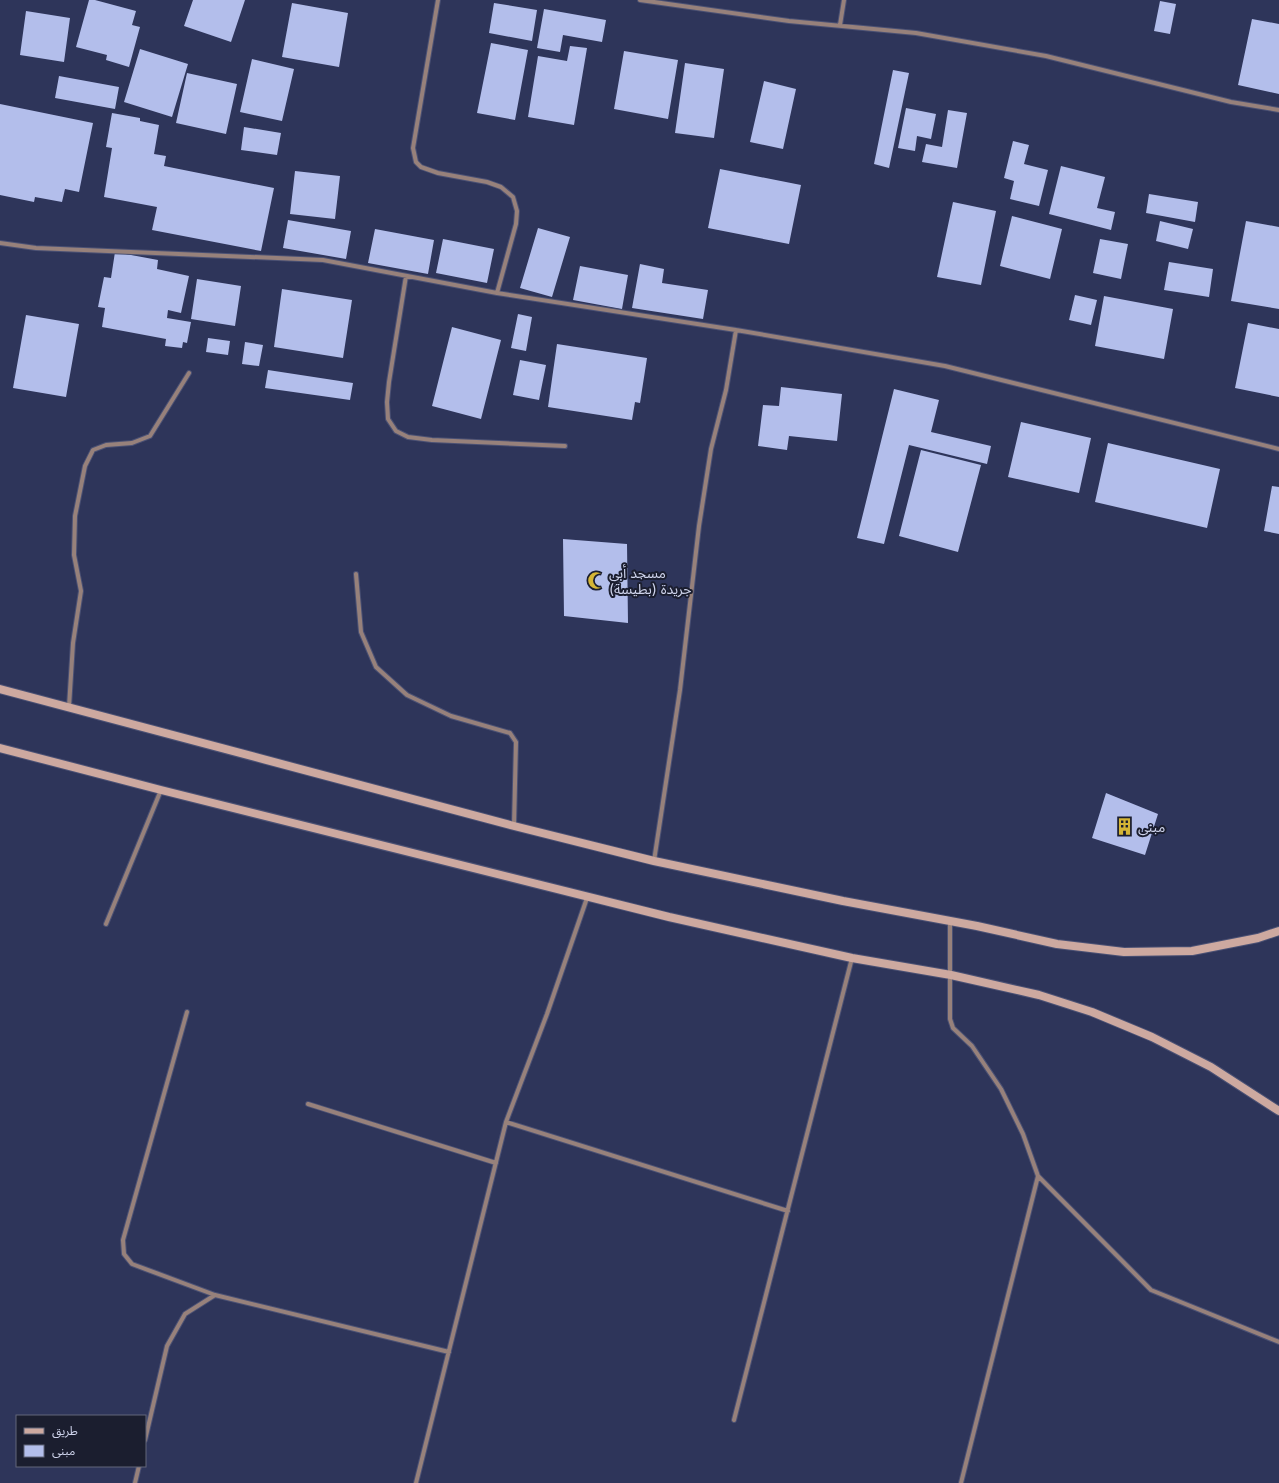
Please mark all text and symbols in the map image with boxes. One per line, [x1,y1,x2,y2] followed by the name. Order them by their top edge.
[609,564,691,598] place label: مسجد أبي جريدة (بطيسة)
[586,570,606,590] mosque icon: مسجد أبي جريدة (بطيسة)
[1115,816,1135,836] building icon: مبنى
[1138,818,1165,836] place label: مبنى
[16,1415,146,1467] legend
[52,1423,78,1439] text: طريق
[52,1443,75,1458] text: مبنى

